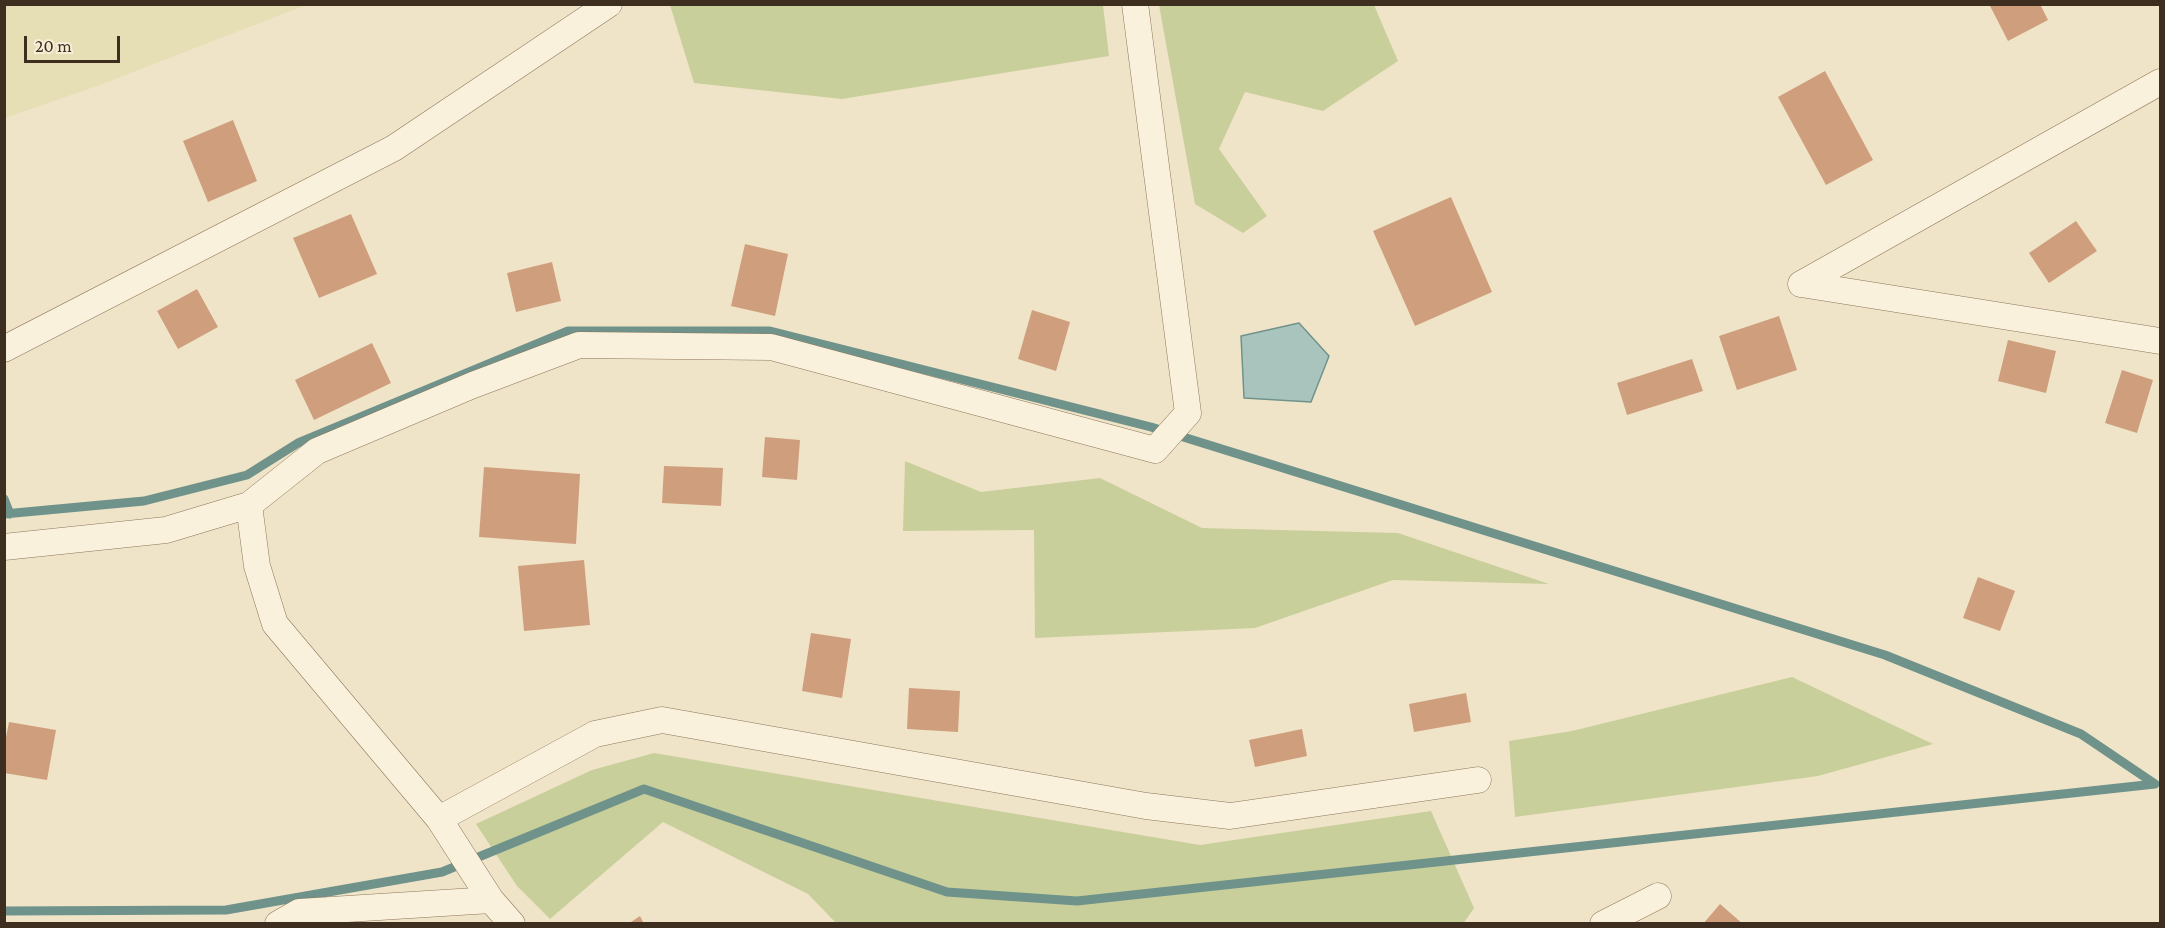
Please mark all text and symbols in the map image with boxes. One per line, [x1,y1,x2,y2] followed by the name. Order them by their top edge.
[27,24,123,62] scale bar
[35,36,72,56] text: 20 m

